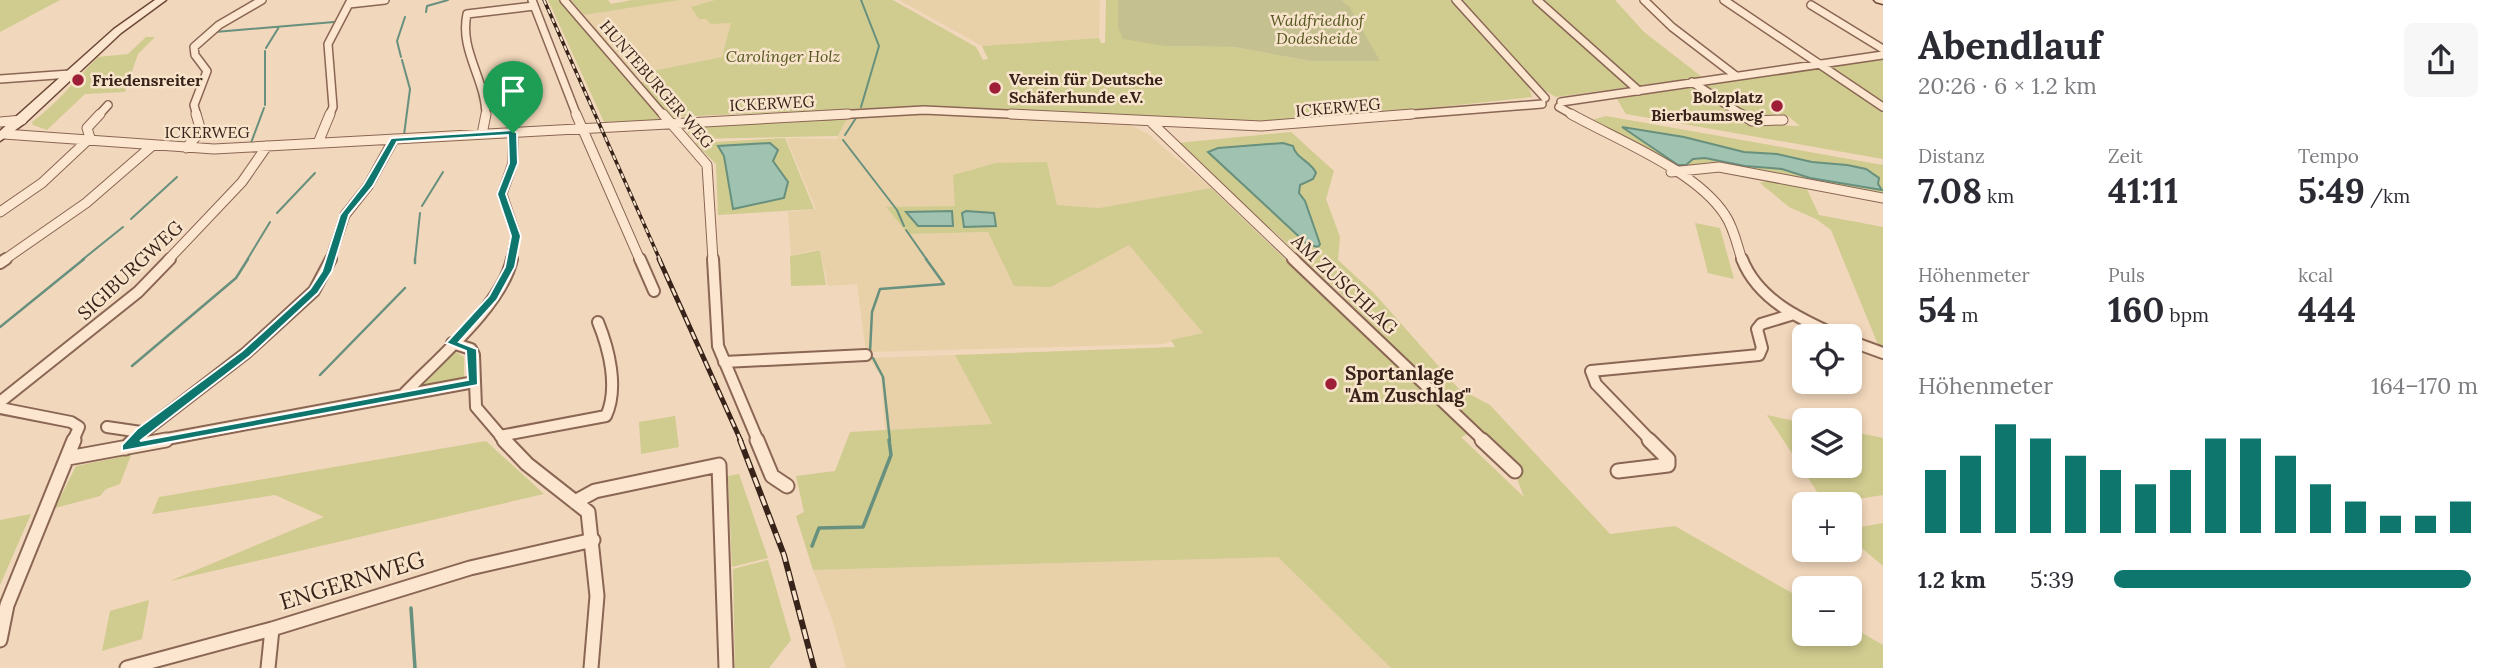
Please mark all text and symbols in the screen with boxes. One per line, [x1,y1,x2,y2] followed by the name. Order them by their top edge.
[1270,10,1366,48] park label: Waldfriedhof Dodesheide
[596,16,718,152] street label: HUNTEBURGER WEG
[1918,21,2102,69] text: Abendlauf
[2404,23,2478,97] button: share
[726,46,840,66] park label: Carolinger Holz
[483,61,543,133] pin
[1009,69,1163,107] place label: Verein für Deutsche Schäferhunde e.V.
[92,70,203,90] place label: Friedensreiter
[1918,71,2097,100] text: 20:26 · 6 × 1.2 km
[70,72,86,88] marker: Friedensreiter
[494,72,532,110] icon: arrive
[987,80,1003,96] marker: Verein für Deutsche Schäferhunde e.V.
[1651,87,1764,125] place label: Bolzplatz Bierbaumsweg
[729,91,815,115] street label: ICKERWEG
[1295,93,1381,121] street label: ICKERWEG
[1769,98,1785,114] marker: Bolzplatz Bierbaumsweg
[164,122,250,142] street label: ICKERWEG
[1918,144,1985,168] text: Distanz
[2108,144,2143,168] text: Zeit
[2298,144,2359,168] text: Tempo
[1918,168,1982,213] text: 7.08
[2108,168,2179,213] text: 41:11
[2298,168,2365,213] text: 5:49
[1982,184,2014,208] text: km
[2365,184,2410,208] text: /km
[72,215,188,325] street label: SIGIBURGWEG
[1286,228,1404,340] street label: AM ZUSCHLAG
[1918,263,2030,287] text: Höhenmeter
[2108,263,2145,287] text: Puls
[2298,263,2333,287] text: kcal
[1918,287,1956,332] text: 54
[2108,287,2165,332] text: 160
[2298,287,2356,332] text: 444
[1956,303,1978,327] text: m
[2165,303,2209,327] text: bpm
[1792,324,1862,646] map controls
[1792,324,1862,394] button: locate
[1345,361,1471,407] place label: Sportanlage "Am Zuschlag"
[1918,371,2053,400] text: Höhenmeter
[2371,371,2478,400] text: 164–170 m
[1323,376,1339,392] marker: Sportanlage "Am Zuschlag"
[1792,408,1862,478] button: layers
[1792,492,1862,562] button: +
[276,544,429,616] street label: ENGERNWEG
[1918,565,1986,594] text: 1.2 km
[2030,565,2074,594] text: 5:39
[1792,576,1862,646] button: −

